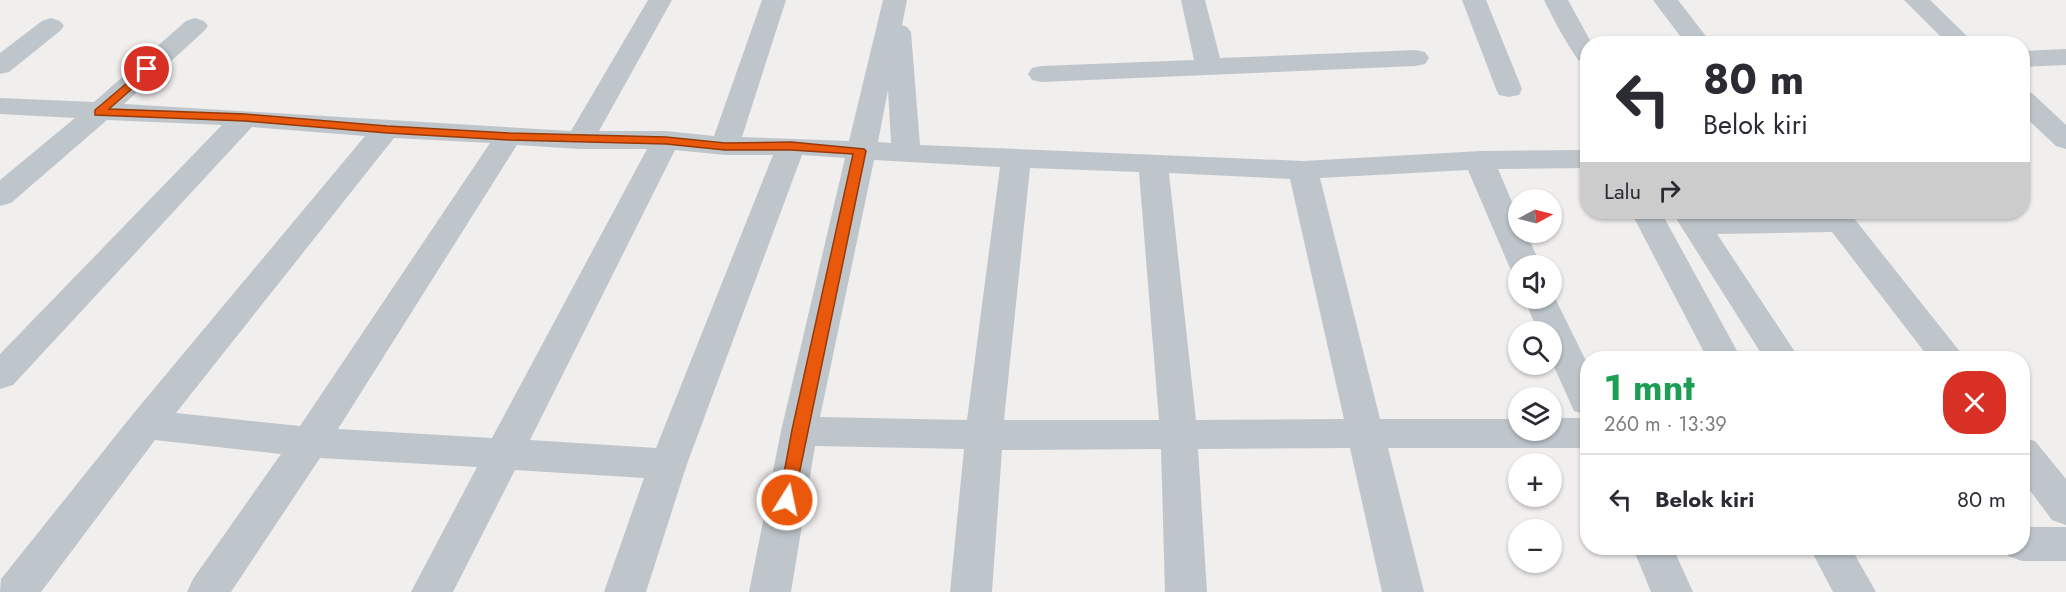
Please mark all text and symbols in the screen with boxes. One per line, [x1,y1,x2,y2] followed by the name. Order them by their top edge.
[121,43,172,94] pin
[1703,49,1804,110] text: 80 m
[130,52,163,85] icon: arrive
[1604,60,1682,138] icon: left
[1703,105,1808,144] text: Belok kiri
[1653,174,1686,207] icon: right
[1604,175,1641,207] text: Lalu
[1508,189,1562,243] north arrow
[1508,189,1562,573] map controls
[1508,255,1562,309] button: sound
[1508,321,1562,375] button: search
[1604,361,1695,413] text: 1 mnt
[1943,371,2006,434] button: close
[1508,387,1562,441] button: layers
[1604,410,1727,439] text: 260 m · 13:39
[1508,453,1562,507] button: +
[755,468,819,532] position arrow
[1604,483,1637,516] icon: left
[1655,483,1754,515] text: Belok kiri
[1957,483,2006,515] text: 80 m
[1508,519,1562,573] button: −

